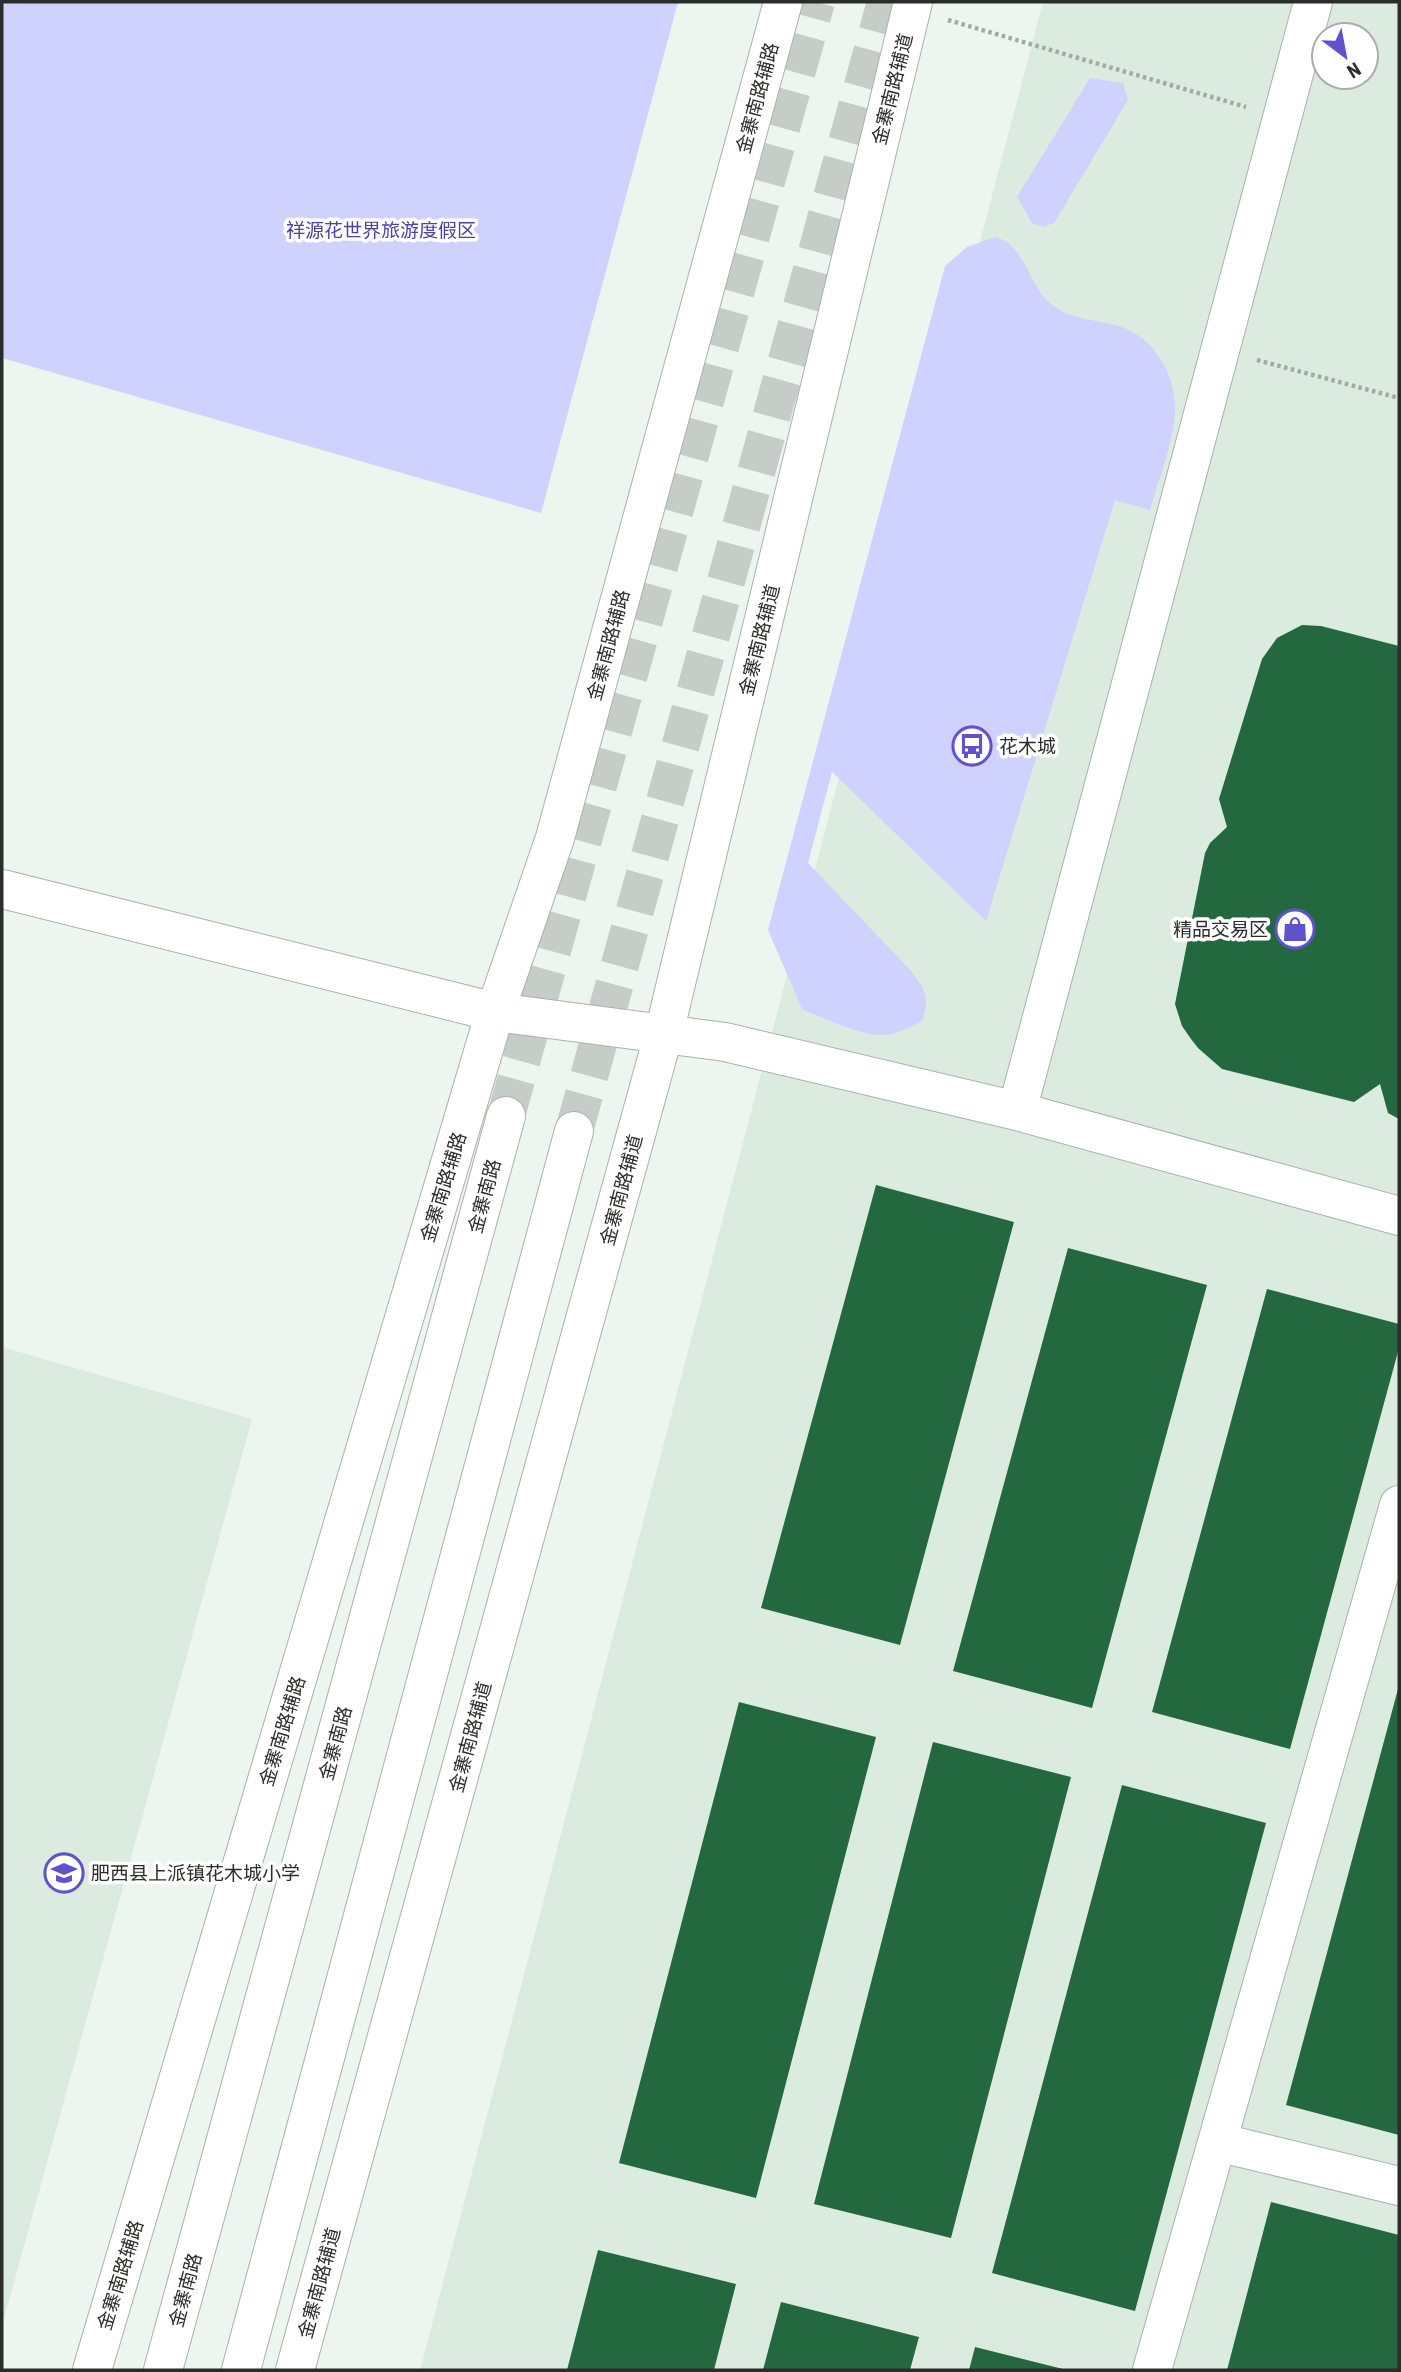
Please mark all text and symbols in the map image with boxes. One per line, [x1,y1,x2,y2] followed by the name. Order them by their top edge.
[1310,21,1380,91] north arrow
[868,31,917,147] street label: 金寨南路辅道
[732,40,783,156] street label: 金寨南路辅路
[1343,57,1365,83] text: N
[286,219,476,242] park label: 祥源花世界旅游度假区
[735,582,784,698] street label: 金寨南路辅道
[583,587,634,703] street label: 金寨南路辅路
[951,725,993,767] bus stop icon: 花木城
[999,735,1056,758] place label: 花木城
[1274,908,1316,950] shop icon: 精品交易区
[1173,918,1268,941] place label: 精品交易区
[416,1129,471,1245] street label: 金寨南路辅路
[596,1132,647,1248] street label: 金寨南路辅道
[464,1156,505,1236] street label: 金寨南路
[255,1673,310,1789] street label: 金寨南路辅路
[445,1679,496,1795] street label: 金寨南路辅道
[315,1703,356,1783] street label: 金寨南路
[43,1852,85,1894] school or university icon: 肥西县上派镇花木城小学
[91,1862,300,1885] place label: 肥西县上派镇花木城小学
[93,2217,148,2333] street label: 金寨南路辅路
[294,2225,345,2341] street label: 金寨南路辅道
[165,2250,206,2330] street label: 金寨南路

